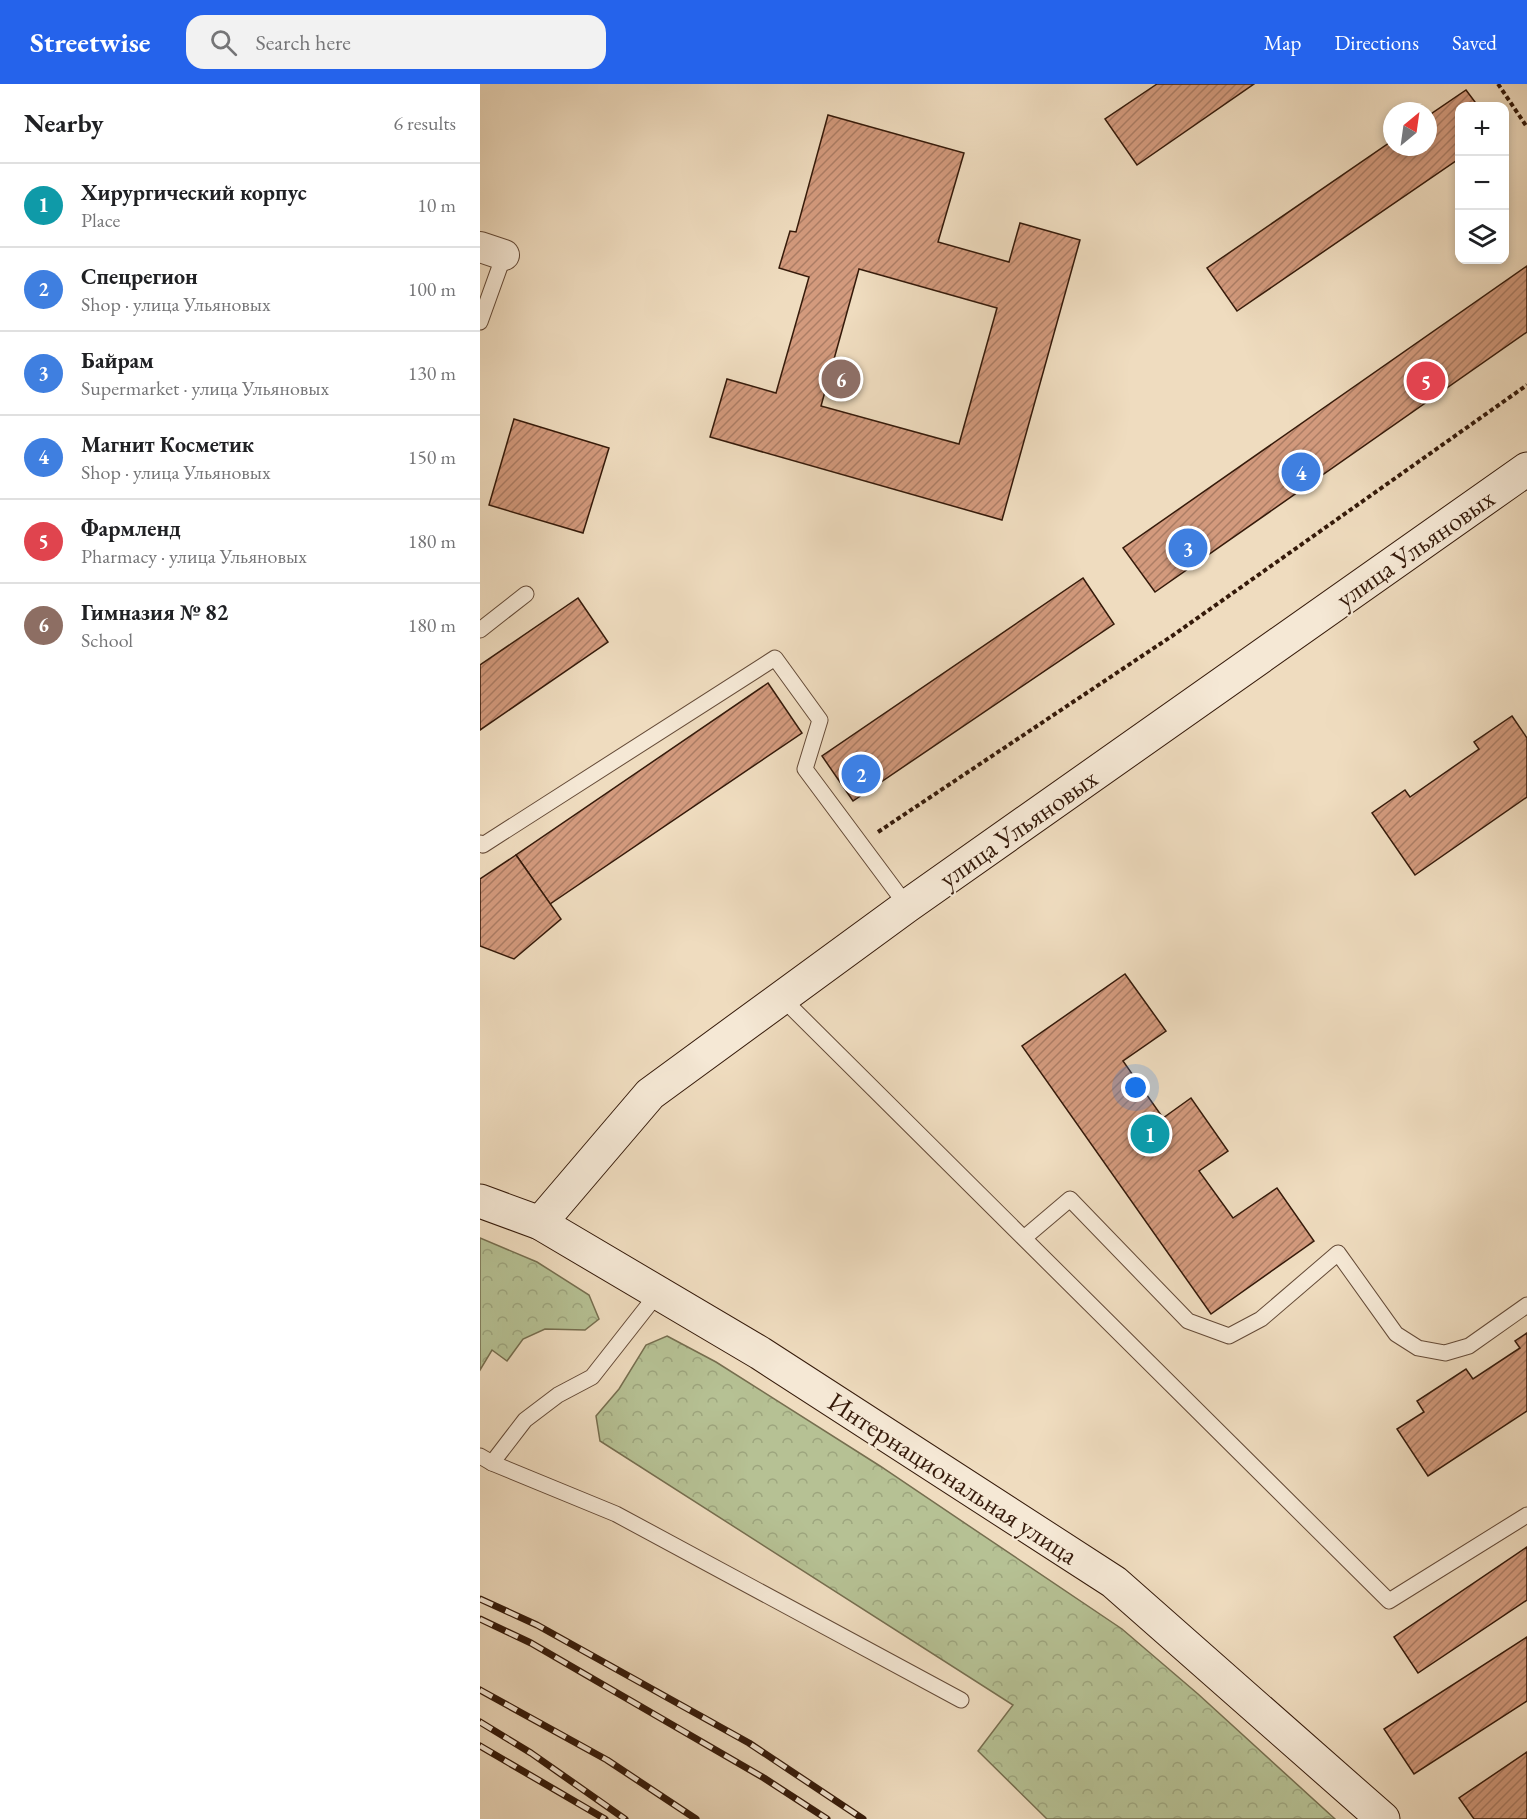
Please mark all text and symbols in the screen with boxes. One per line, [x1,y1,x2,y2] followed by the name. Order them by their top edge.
[186,15,606,69] search box
[30,24,150,60] text: Streetwise
[207,26,240,59] icon: search
[255,28,351,57] text: Search here
[1264,29,1301,56] text: Map
[1334,29,1419,56] text: Directions
[1452,29,1497,56] text: Saved
[1383,102,1437,156] north arrow
[1455,102,1509,264] map controls
[1455,102,1509,156] button: +
[24,106,104,140] text: Nearby
[393,110,456,136] text: 6 results
[1455,156,1509,210] button: −
[81,178,307,207] text: Хирургический корпус
[38,192,49,218] text: 1
[417,192,456,218] text: 10 m
[81,207,120,233] text: Place
[1455,210,1509,264] button: layers
[81,262,198,291] text: Спецрегион
[38,276,49,302] text: 2
[408,276,456,302] text: 100 m
[81,291,271,317] text: Shop · улица Ульяновых
[81,346,154,375] text: Байрам
[822,356,860,402] pin: 6
[1406,358,1446,404] pin: 5
[38,360,49,386] text: 3
[408,360,456,386] text: 130 m
[81,375,329,401] text: Supermarket · улица Ульяновых
[81,430,254,459] text: Магнит Косметик
[38,444,49,470] text: 4
[408,444,456,470] text: 150 m
[1282,450,1320,494] pin: 4
[81,459,271,485] text: Shop · улица Ульяновых
[1329,480,1501,616] street label: улица Ульяновых
[81,514,181,543] text: Фармленд
[1168,526,1208,570] pin: 3
[38,528,49,554] text: 5
[408,528,456,554] text: 180 m
[81,543,307,569] text: Pharmacy · улица Ульяновых
[81,598,228,627] text: Гимназия № 82
[38,612,49,638] text: 6
[408,612,456,638] text: 180 m
[81,627,133,653] text: School
[842,752,880,796] pin: 2
[932,760,1104,896] street label: улица Ульяновых
[1121,1073,1150,1102] your location
[1130,1112,1170,1156] pin: 1
[821,1384,1085,1572] street label: Интернациональная улица

